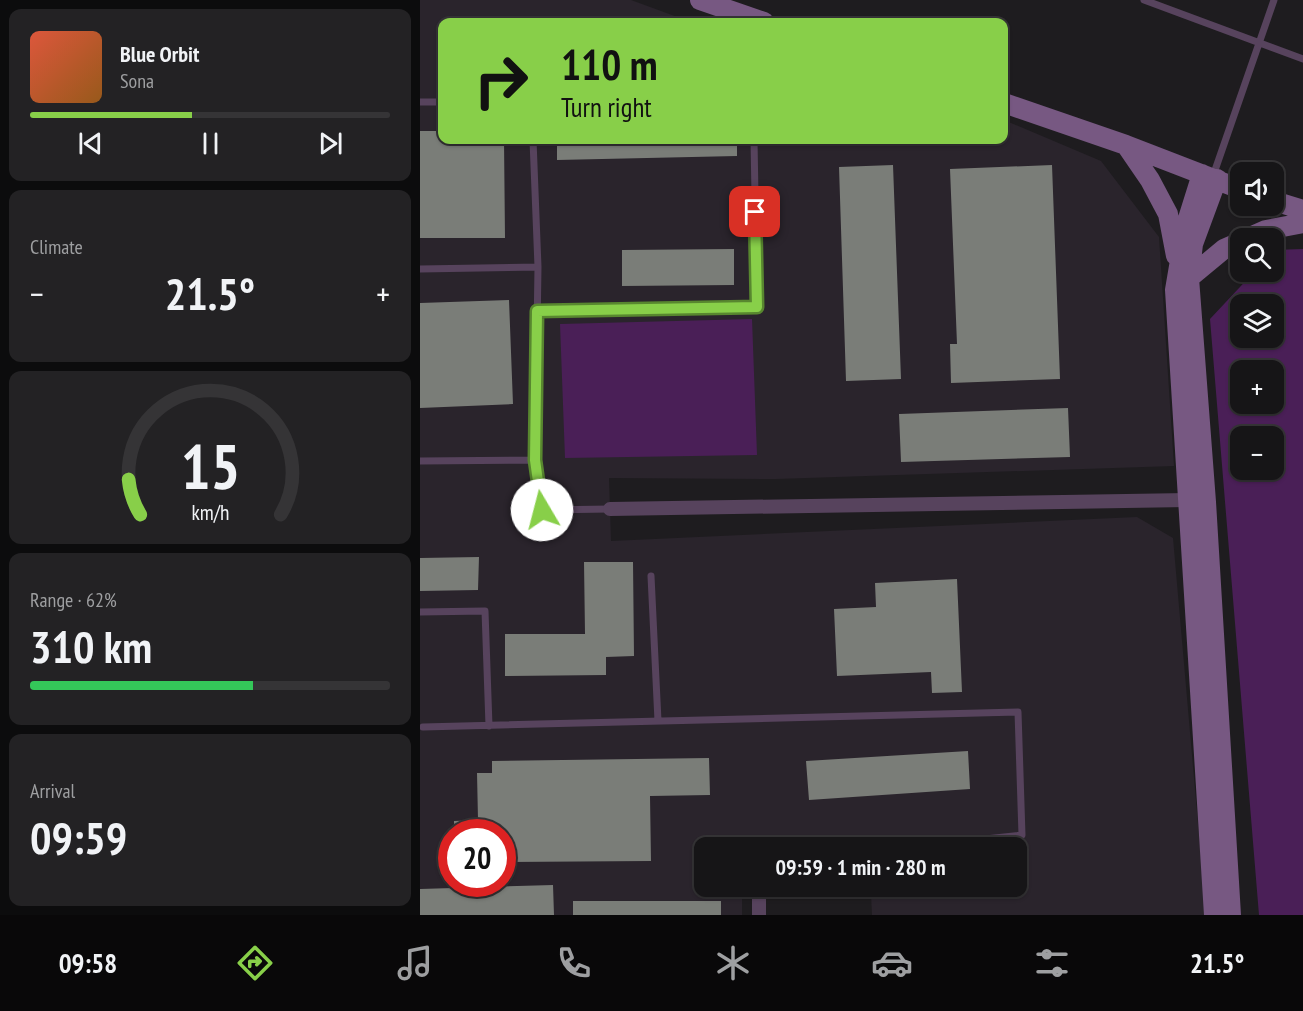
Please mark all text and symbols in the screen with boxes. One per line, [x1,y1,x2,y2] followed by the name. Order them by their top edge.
[561,37,658,92] text: 110 m
[120,40,199,68] text: Blue Orbit
[462,42,540,120] icon: right
[120,68,154,94] text: Sona
[561,90,652,124] text: Turn right
[74,127,107,160] icon: previous
[194,127,227,160] icon: pause
[314,127,347,160] icon: next
[1230,162,1284,480] map controls
[1230,162,1284,216] button: sound
[729,186,780,237] pin
[738,195,771,228] icon: arrive
[1230,228,1284,282] button: search
[30,234,83,260] text: Climate
[165,264,255,322] text: 21.5°
[30,272,44,315] text: −
[376,272,390,315] text: +
[1230,294,1284,348] button: layers
[1230,360,1284,414] button: +
[180,425,240,506] text: 15
[1230,426,1284,480] button: −
[510,478,574,542] position arrow
[191,498,229,526] text: km/h
[30,587,117,613] text: Range · 62%
[30,617,152,675] text: 310 km
[30,778,75,804] text: Arrival
[30,808,127,866] text: 09:59
[438,819,516,897] speed limit sign: 20
[775,853,946,881] text: 09:59 · 1 min · 280 m
[234,942,276,984] icon: directions
[394,942,436,984] icon: music
[553,942,595,984] icon: phone
[712,942,754,984] icon: climate
[871,942,913,984] icon: car
[1031,942,1073,984] icon: filters
[59,946,117,980] text: 09:58
[1190,946,1244,980] text: 21.5°

